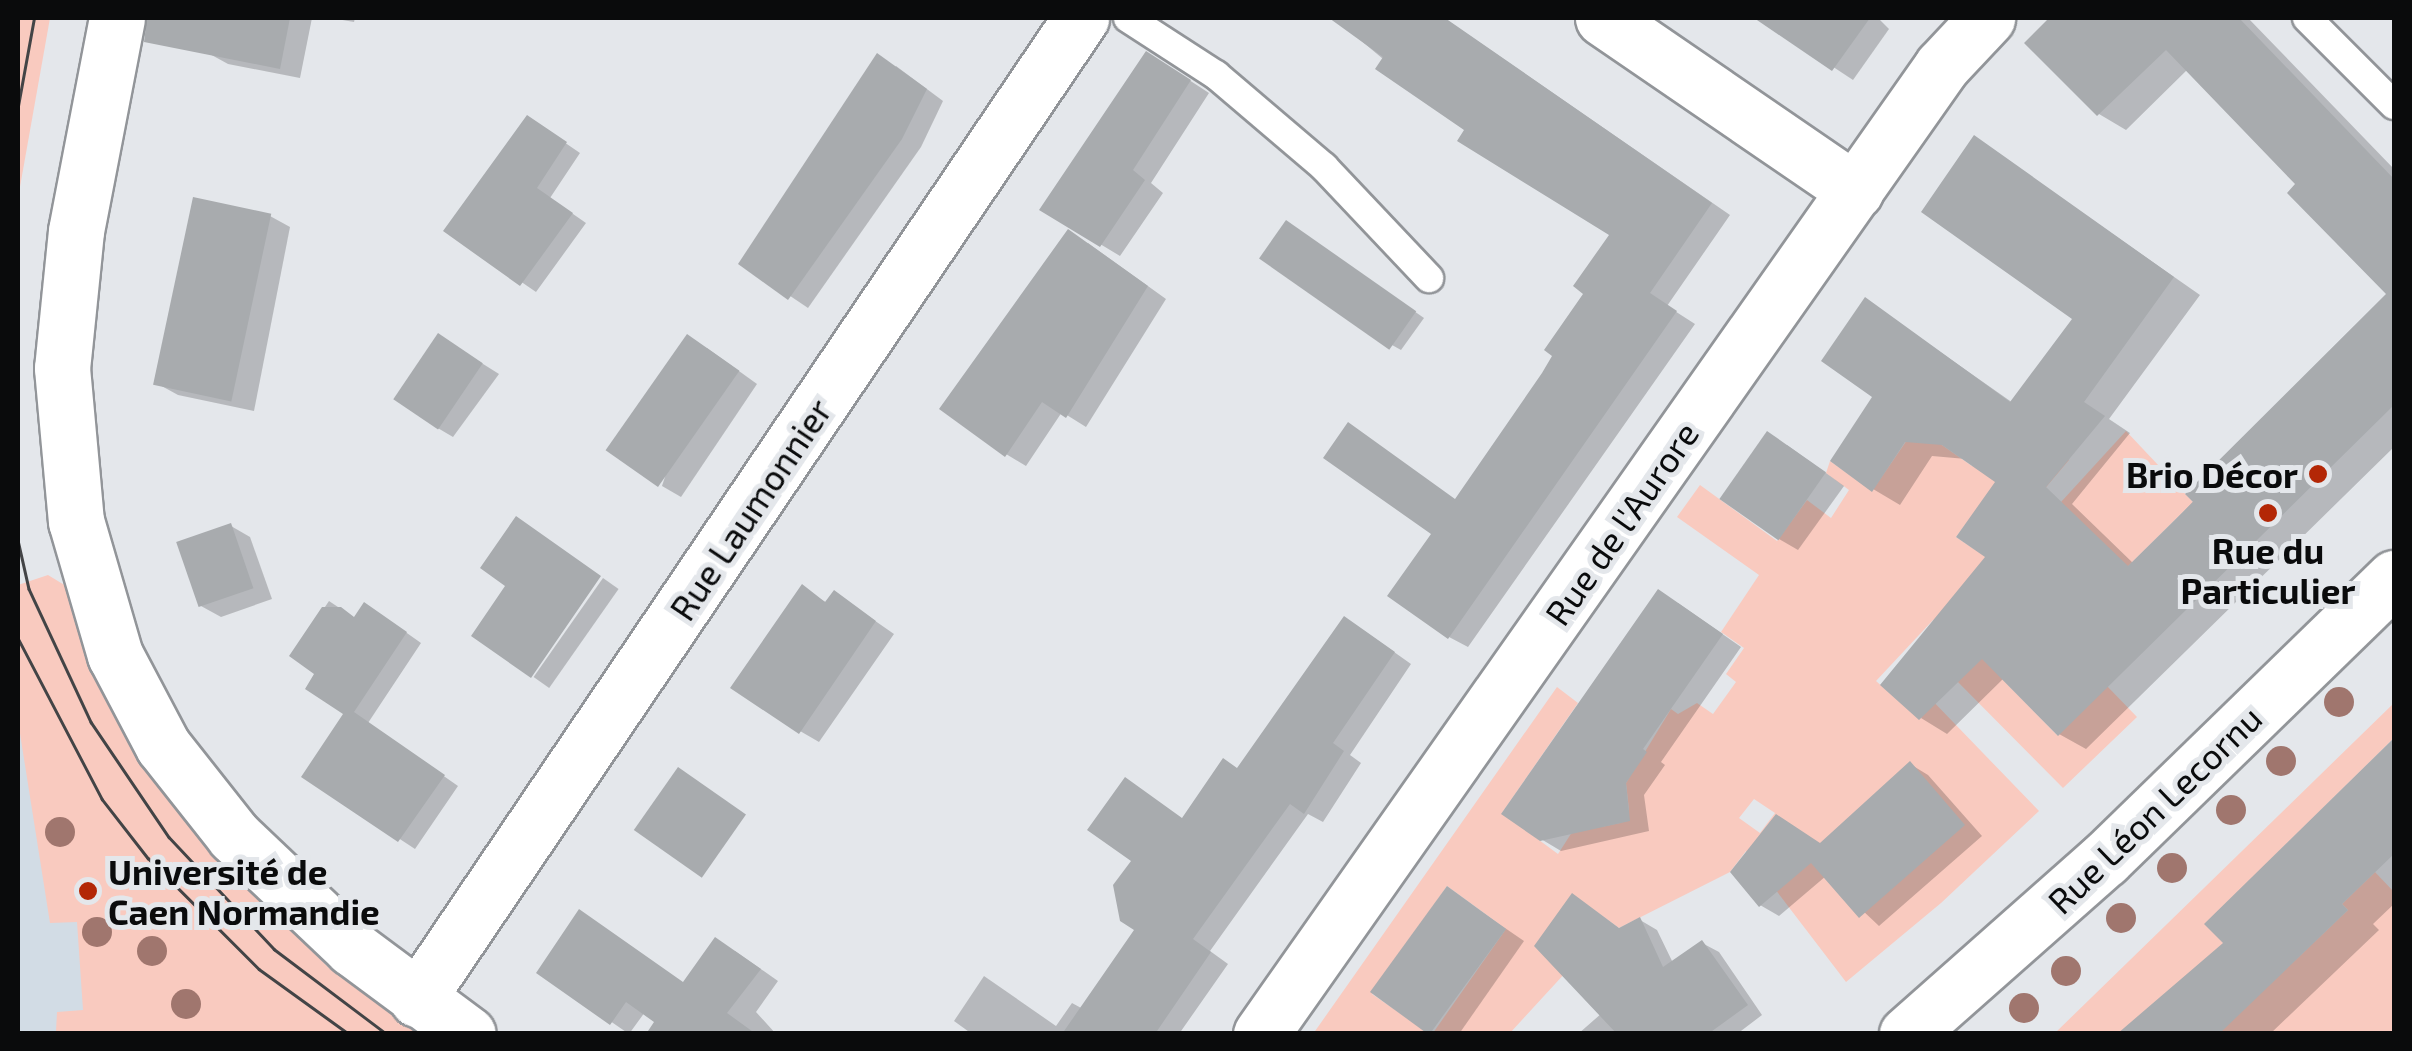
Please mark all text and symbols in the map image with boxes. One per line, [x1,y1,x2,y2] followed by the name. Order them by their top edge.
[660,390,840,628] street label: Rue Laumonnier
[1536,413,1706,633] street label: Rue de l'Aurore
[2126,453,2298,495] place label: Brio Décor
[2307,463,2329,485] marker: Brio Décor
[2257,502,2279,524] marker: Rue du Particulier
[2181,529,2355,611] place label: Rue du Particulier
[2038,696,2270,922] street label: Rue Léon Lecornu
[108,850,380,932] place label: Université de Caen Normandie
[77,880,99,902] marker: Université de Caen Normandie

